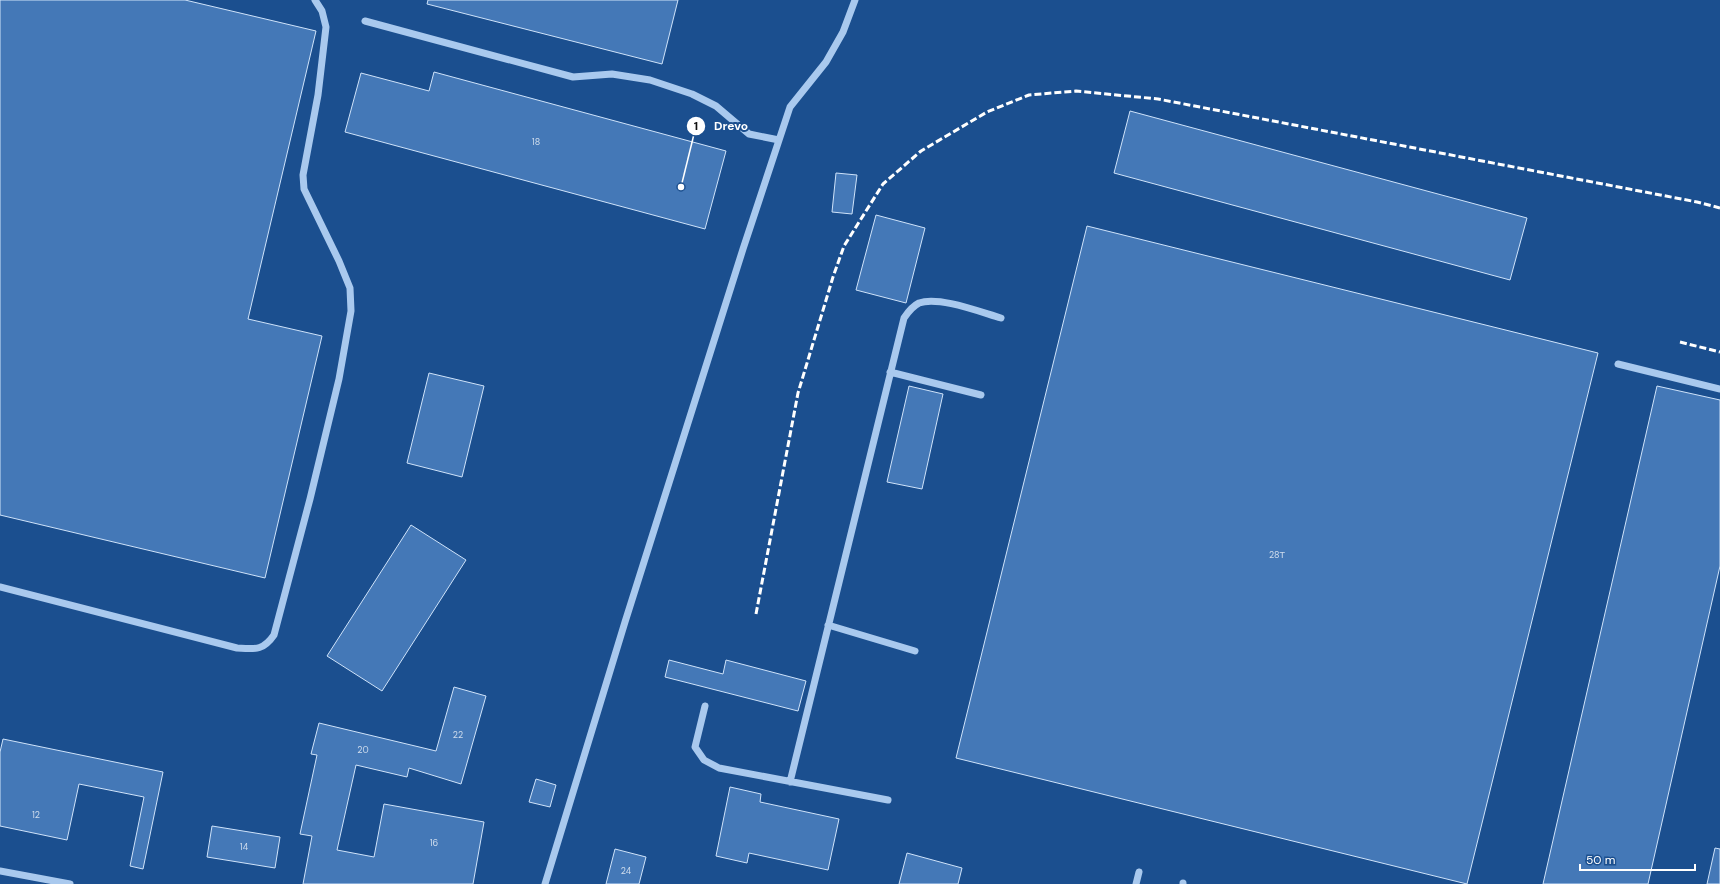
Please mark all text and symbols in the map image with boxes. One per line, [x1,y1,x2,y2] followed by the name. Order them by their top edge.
[686,114,757,138] callout: Drevo
[694,118,698,134] text: 1
[714,118,748,134] text: Drevo
[532,136,540,148] house number: 18
[1269,549,1285,561] house number: 28Т
[453,729,463,741] house number: 22
[357,744,369,756] house number: 20
[32,809,40,821] house number: 12
[430,837,439,849] house number: 16
[240,841,249,853] house number: 14
[1580,846,1695,872] scale bar
[1586,852,1615,868] text: 50 m
[621,865,632,877] house number: 24

